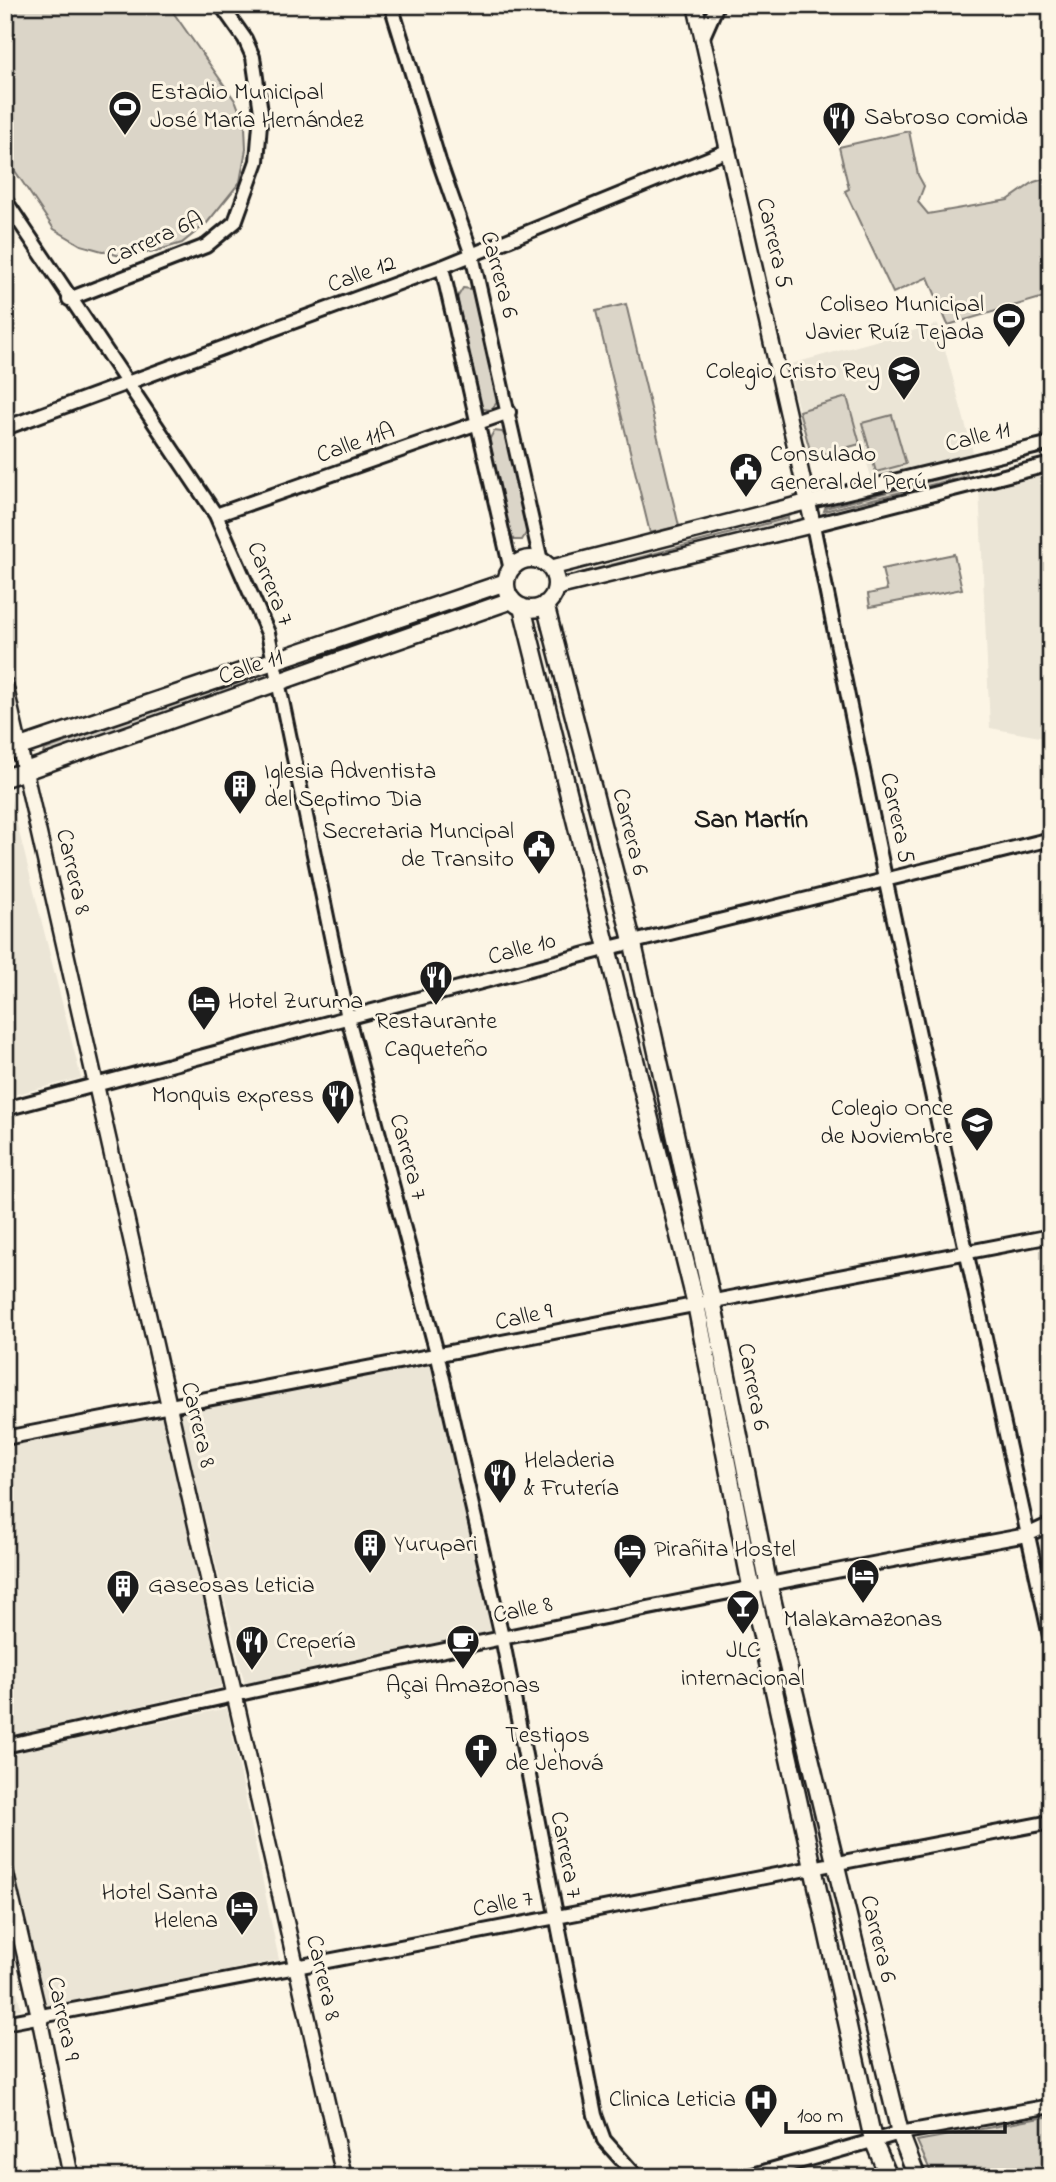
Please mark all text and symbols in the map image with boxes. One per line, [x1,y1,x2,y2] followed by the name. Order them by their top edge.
[150,76,365,139] place label: Estadio Municipal José María Hernández
[106,88,144,137] sports icon: Estadio Municipal José María Hernández
[820,99,858,148] restaurant icon: Sabroso comida
[864,101,1028,136] place label: Sabroso comida
[746,194,800,292] street label: Carrera 5
[101,203,209,277] street label: Carrera 6A
[470,228,526,323] street label: Carrera 6
[323,246,401,304] street label: Calle 12
[806,288,984,351] place label: Coliseo Municipal Javier Ruíz Tejada
[990,300,1028,349] sports icon: Coliseo Municipal Javier Ruíz Tejada
[885,353,923,402] school or university icon: Colegio Cristo Rey
[706,355,880,391] place label: Colegio Cristo Rey
[942,413,1015,463] street label: Calle 11
[312,414,400,474] street label: Calle 11A
[770,438,927,501] place label: Consulado General del Perú
[727,450,765,499] public building icon: Consulado General del Perú
[236,537,302,631] street label: Carrera 7
[214,641,288,695] street label: Calle 11
[264,755,436,818] place label: Iglesia Adventista del Septimo Dia
[221,767,259,816] building icon: Iglesia Adventista del Septimo Dia
[869,769,923,867] street label: Carrera 5
[601,785,657,880] street label: Carrera 6
[694,802,808,840] district label: San Martín
[322,815,514,878] place label: Secretaria Muncipal de Transito
[45,826,99,918] street label: Carrera 8
[520,827,558,876] public building icon: Secretaria Muncipal de Transito
[484,924,560,976] street label: Calle 10
[417,958,455,1007] restaurant icon: Restaurante Caqueteño
[185,983,223,1032] hotel icon: Hotel Zuruma
[228,985,363,1020] place label: Hotel Zuruma
[375,1005,497,1068] place label: Restaurante Caqueteño
[319,1077,357,1126] restaurant icon: Monquis express
[152,1079,314,1114] place label: Monquis express
[820,1092,953,1155] place label: Colegio Once de Noviembre
[958,1104,996,1153] school or university icon: Colegio Once de Noviembre
[379,1110,435,1204] street label: Carrera 7
[492,1295,557,1341] street label: Calle 9
[726,1340,778,1434] street label: Carrera 6
[170,1379,224,1471] street label: Carrera 8
[524,1444,619,1507] place label: Heladeria & Frutería
[481,1456,519,1505] restaurant icon: Heladeria & Frutería
[351,1526,389,1575] building icon: Yurupari
[394,1528,478,1563] place label: Yurupari
[611,1531,649,1580] hotel icon: Pirañita Hostel
[654,1533,796,1568] place label: Pirañita Hostel
[844,1556,882,1605] hotel icon: Malakamazonas
[104,1567,142,1616] building icon: Gaseosas Leticia
[148,1569,315,1604] place label: Gaseosas Leticia
[724,1587,762,1636] bar icon: JLC internacional
[490,1588,556,1634] street label: Calle 8
[783,1603,943,1638] place label: Malakamazonas
[444,1622,482,1671] cafe icon: Açai Amazonas
[233,1623,271,1672] restaurant icon: Crepería
[276,1625,356,1660] place label: Crepería
[681,1634,805,1697] place label: JLC internacional
[386,1669,540,1704] place label: Açai Amazonas
[505,1719,603,1782] place label: Testigos de Jehová
[462,1731,500,1780] church icon: Testigos de Jehová
[539,1808,591,1902] street label: Carrera 7
[102,1876,218,1939] place label: Hotel Santa Helena
[470,1882,536,1928] street label: Calle 7
[223,1888,261,1937] hotel icon: Hotel Santa Helena
[849,1892,905,1987] street label: Carrera 6
[295,1932,349,2024] street label: Carrera 8
[36,1974,88,2065] street label: Carrera 9
[742,2081,780,2130] hospital icon: Clinica Leticia
[609,2083,736,2118] place label: Clinica Leticia
[786,2091,1005,2135] scale bar
[797,2102,843,2132] text: 100 m

